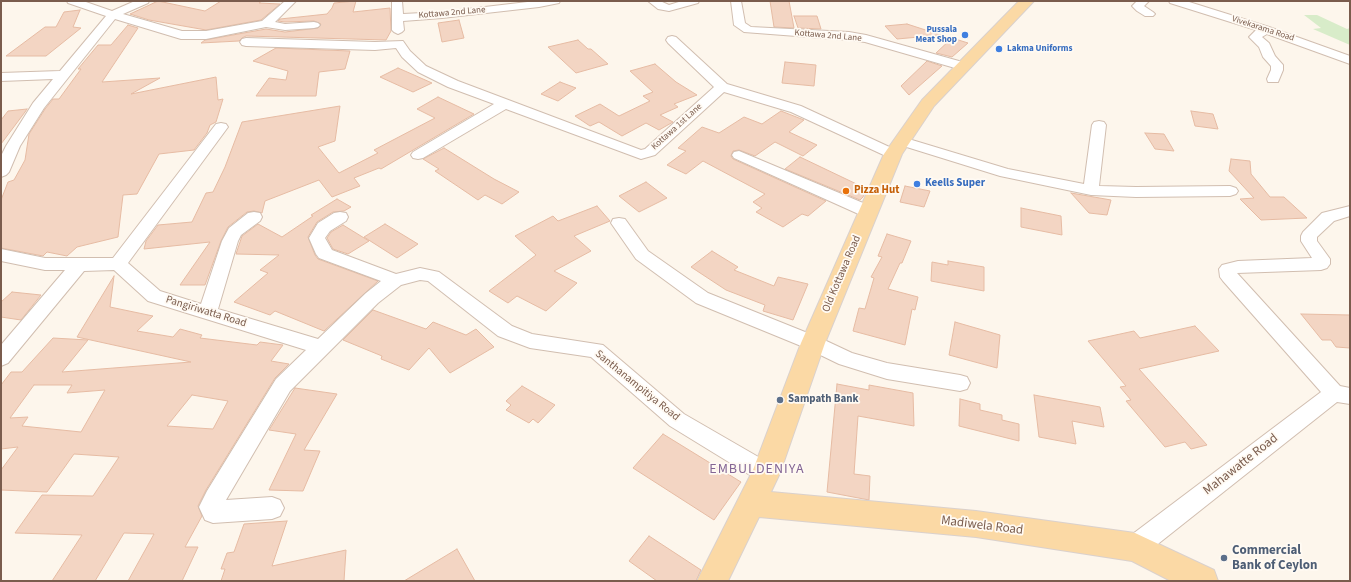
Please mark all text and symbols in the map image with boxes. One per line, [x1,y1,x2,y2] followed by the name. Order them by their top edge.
[418,5,486,21] street label: Kottawa 2nd Lane
[1230,14,1296,44] street label: Vivekarama Road
[915,25,957,46] place label: Pussala Meat Shop
[794,28,862,44] street label: Kottawa 2nd Lane
[960,30,970,40] marker: Pussala Meat Shop
[994,44,1004,54] marker: Lakma Uniforms
[1007,44,1072,54] place label: Lakma Uniforms
[650,102,704,152] street label: Kottawa 1st Lane
[925,177,985,191] place label: Keells Super
[912,179,922,189] marker: Keells Super
[854,184,899,198] place label: Pizza Hut
[841,186,851,196] marker: Pizza Hut
[820,234,864,314] street label: Old Kottawa Road
[164,293,248,331] street label: Pangiriwatta Road
[592,348,682,424] street label: Santhanampitiya Road
[788,393,859,407] place label: Sampath Bank
[775,395,785,405] marker: Sampath Bank
[1201,431,1281,499] street label: Mahawatte Road
[709,462,805,478] district label: EMBULDENIYA
[940,513,1024,539] street label: Madiwela Road
[1232,543,1317,574] place label: Commercial Bank of Ceylon
[1219,553,1229,563] marker: Commercial Bank of Ceylon

